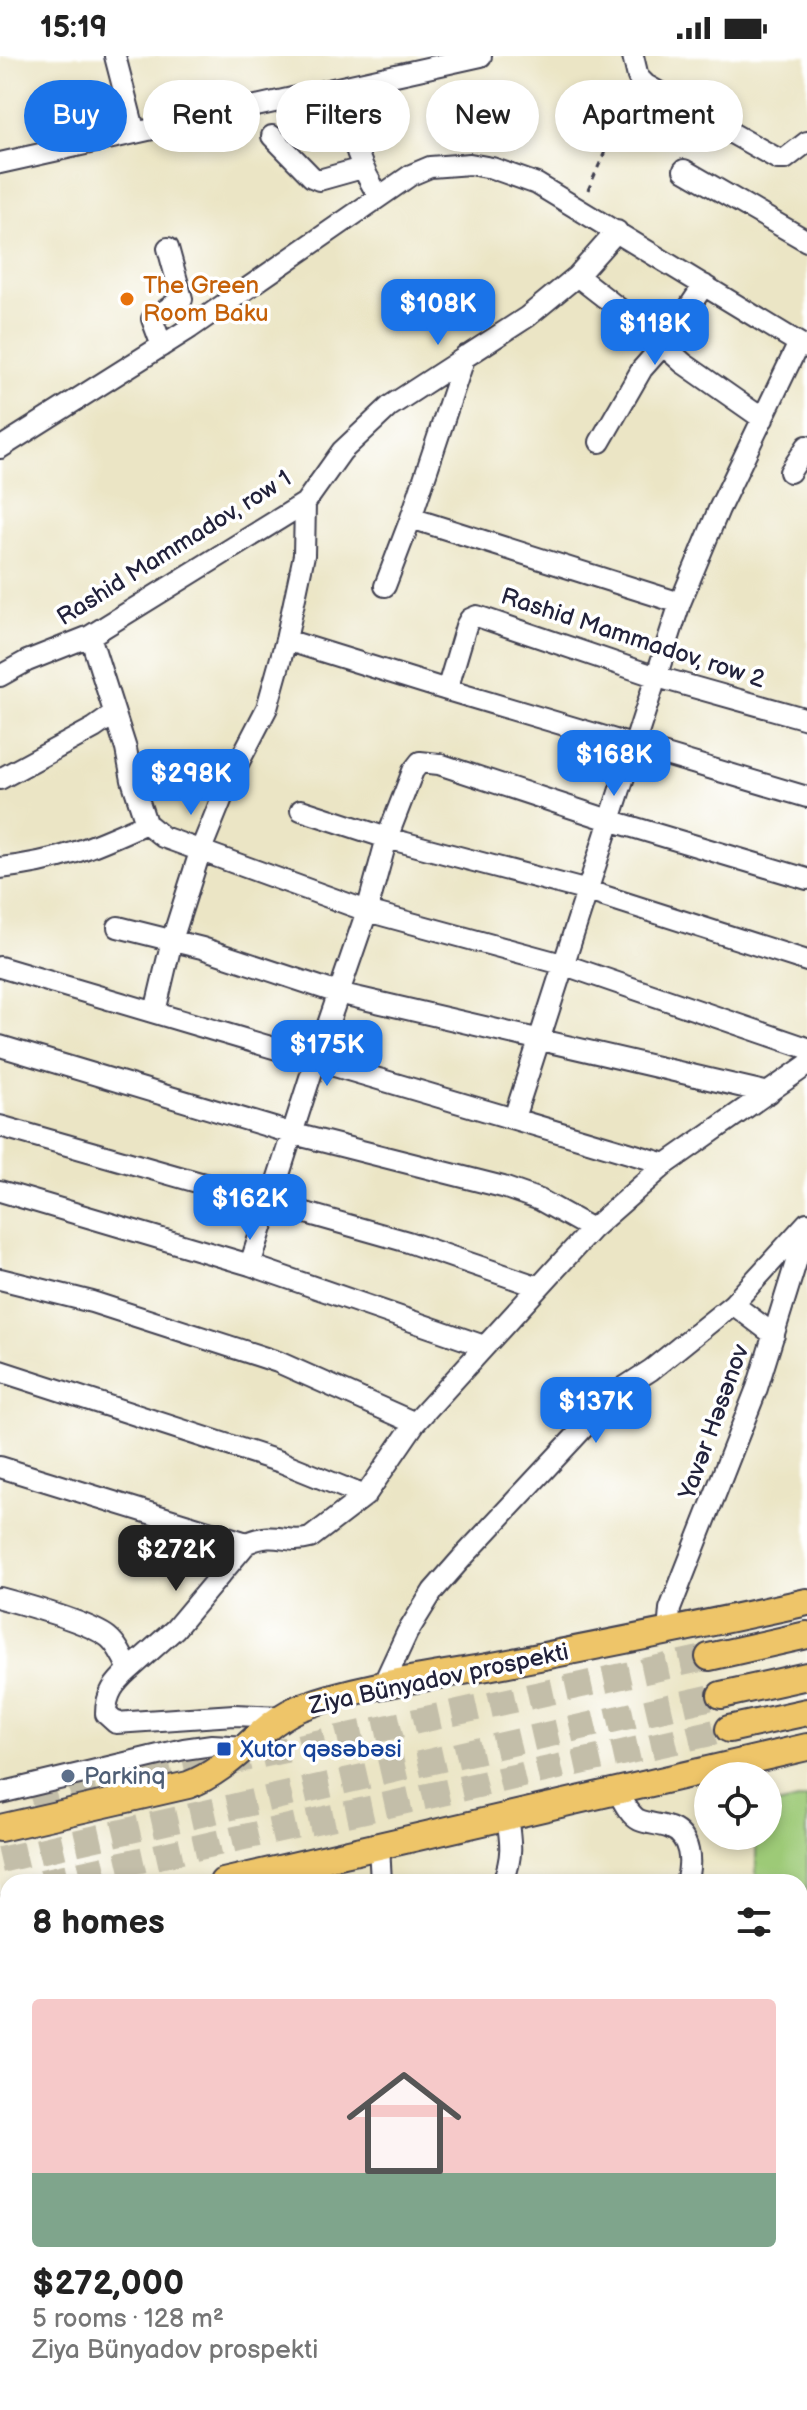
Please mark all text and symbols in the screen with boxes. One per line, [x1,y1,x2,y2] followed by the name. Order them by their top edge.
[40,10,107,46] text: 15:19
[24,80,127,152] chip: Buy
[143,80,260,152] chip: Rent
[276,80,410,152] chip: Filters
[426,80,539,152] chip: New
[555,80,743,152] chip: Apartment
[143,271,269,328] place label: The Green Room Baku
[382,279,494,347] pin: $108K
[399,289,477,320] text: $108K
[118,290,136,308] marker: The Green Room Baku
[599,299,711,367] pin: $118K
[619,309,691,340] text: $118K
[51,464,297,632] street label: Rashid Mammadov, row 1
[497,582,769,694] street label: Rashid Mammadov, row 2
[558,730,670,798] pin: $168K
[575,740,653,771] text: $168K
[135,749,247,817] pin: $298K
[150,759,232,790] text: $298K
[271,1020,383,1088] pin: $175K
[289,1030,365,1061] text: $175K
[194,1174,306,1242] pin: $162K
[211,1184,289,1215] text: $162K
[672,1340,756,1504] street label: Yavər Həsənov
[540,1377,652,1445] pin: $137K
[558,1387,634,1418] text: $137K
[120,1525,232,1593] pin: $272K
[136,1535,216,1566] text: $272K
[306,1637,571,1721] street label: Ziya Bünyadov prospekti
[239,1735,402,1764] place label: Xutor qəsəbəsi
[215,1740,233,1758] marker: Xutor qəsəbəsi
[84,1762,165,1791] place label: Parkinq
[694,1762,782,1850] map controls
[694,1762,782,1850] button: locate
[59,1767,77,1785] marker: Parkinq
[732,1900,776,1944] icon: filters
[32,1902,165,1943] text: 8 homes
[332,2051,476,2195] icon: home
[32,2263,184,2304] text: $272,000
[32,2304,224,2335] text: 5 rooms · 128 m²
[32,2335,318,2366] text: Ziya Bünyadov prospekti

